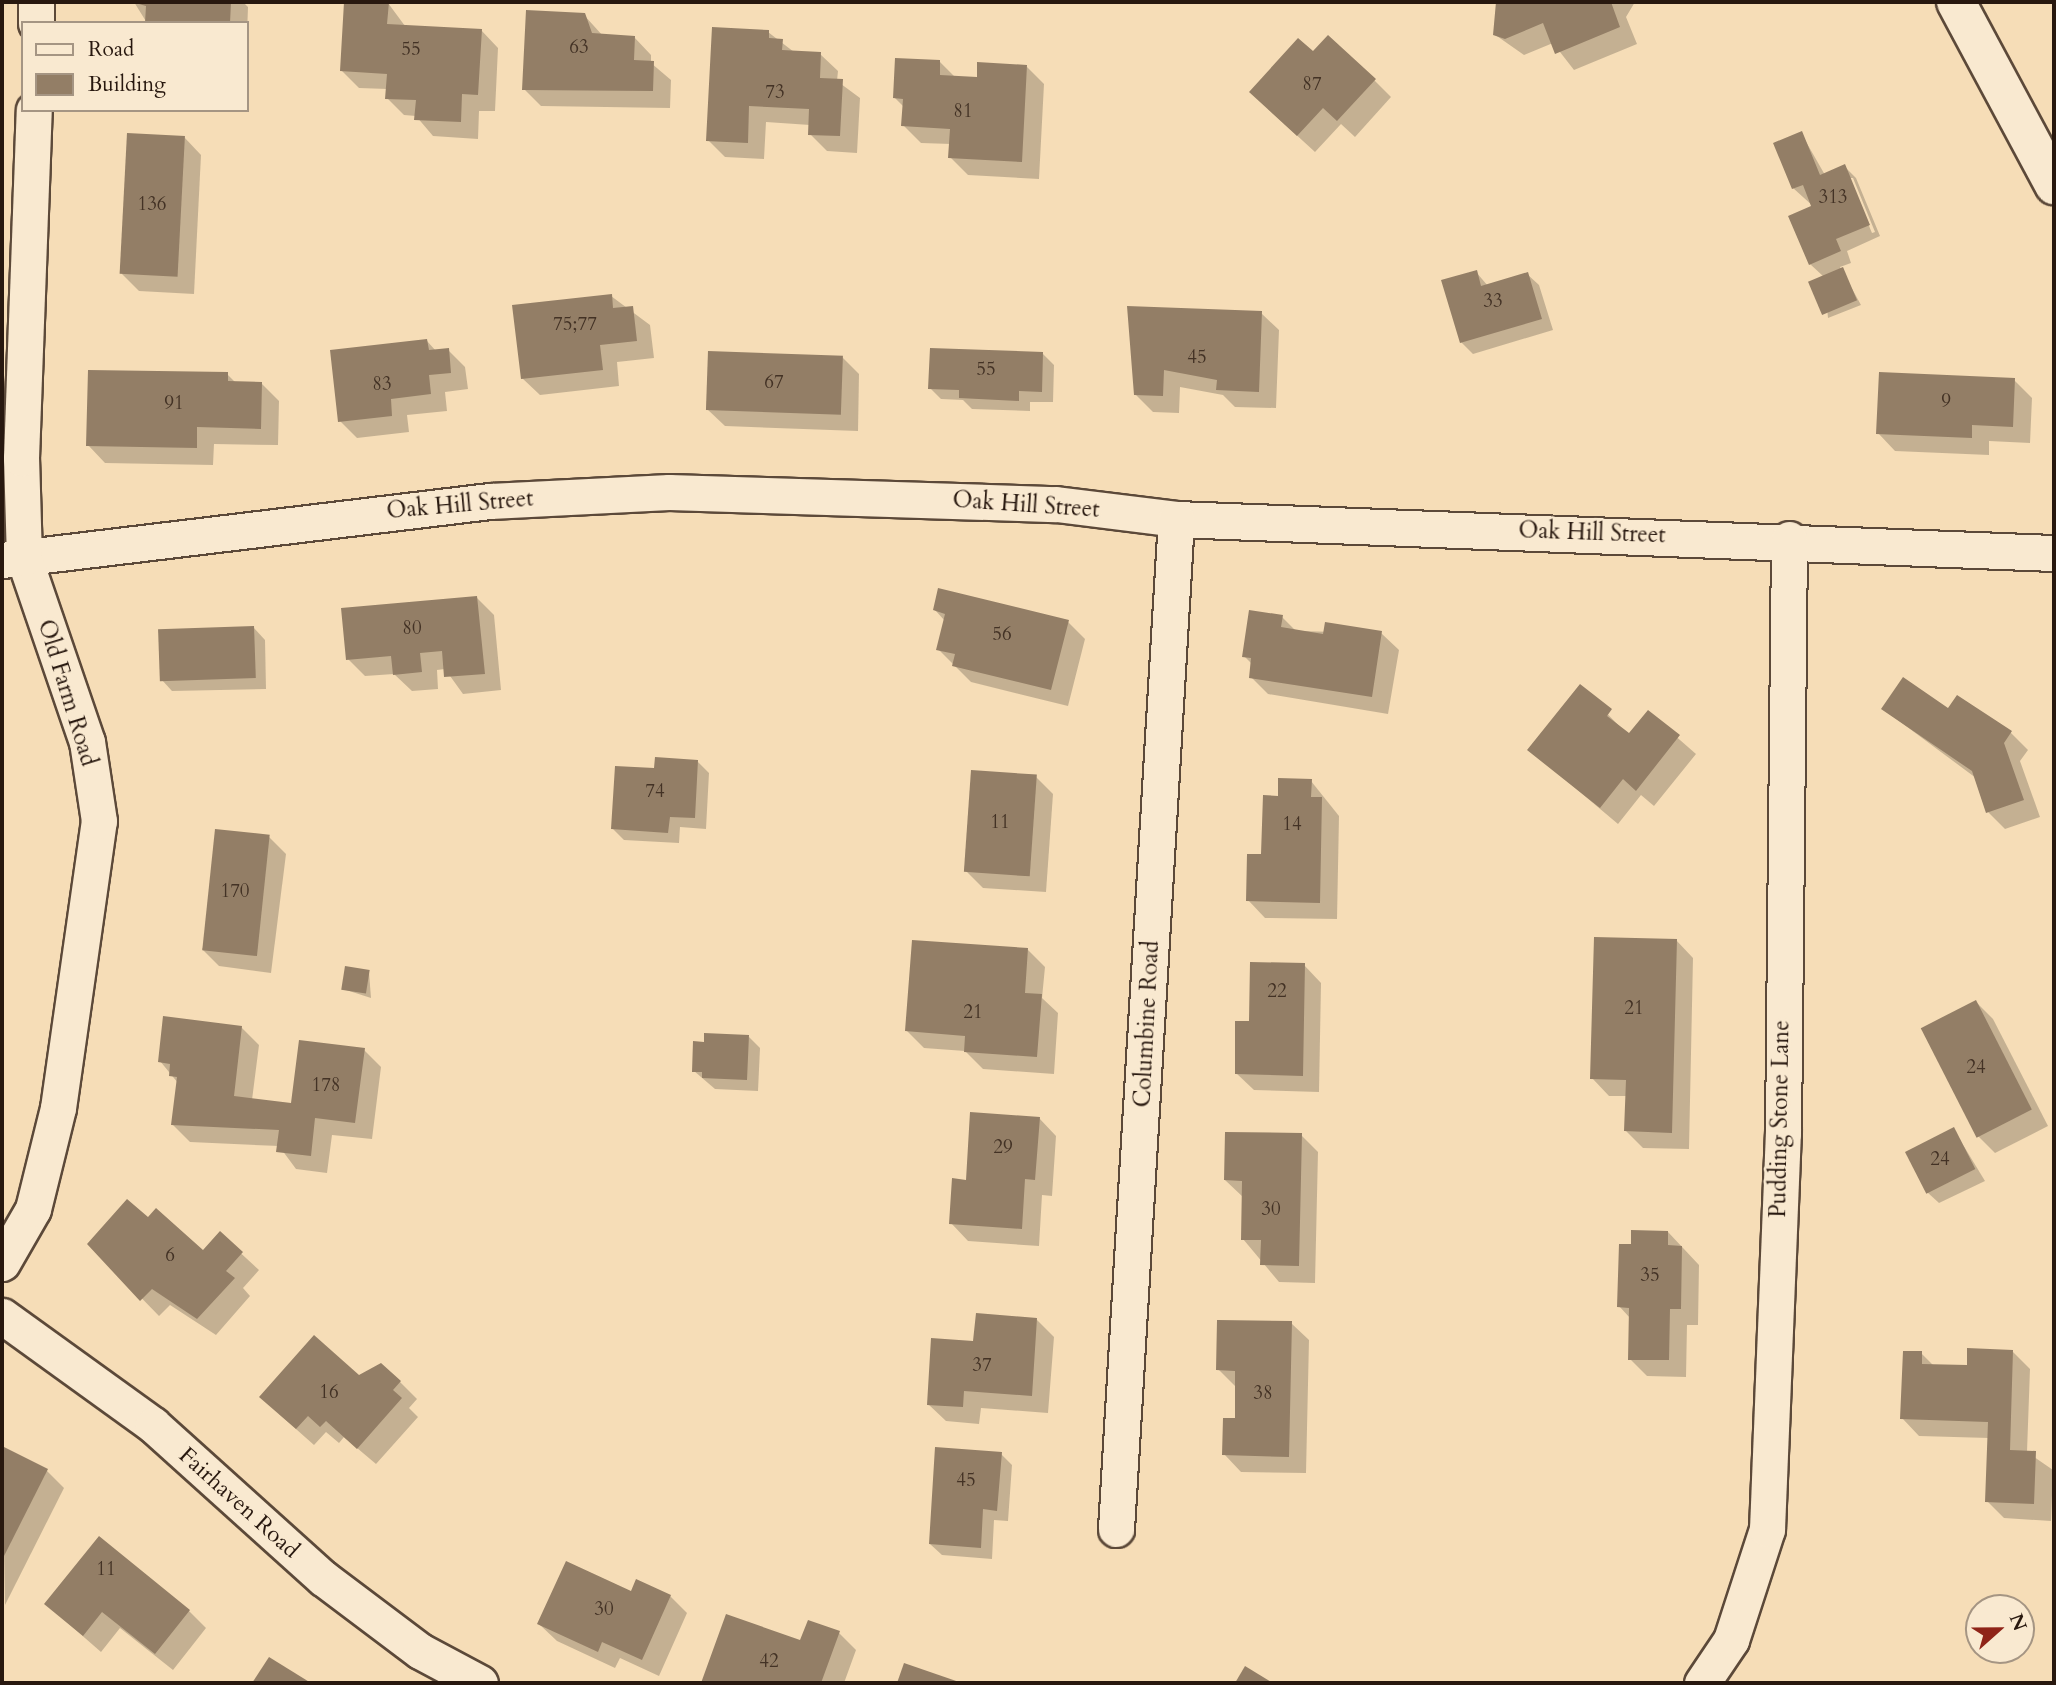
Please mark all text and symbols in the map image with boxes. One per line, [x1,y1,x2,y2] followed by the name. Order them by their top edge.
[21,21,248,112] legend
[88,35,134,64] text: Road
[569,37,589,59] house number: 63
[401,39,421,61] house number: 55
[88,70,166,99] text: Building
[1302,74,1322,96] house number: 87
[765,82,785,104] house number: 73
[953,101,973,123] house number: 81
[1818,187,1848,209] house number: 313
[137,194,167,216] house number: 136
[1483,291,1503,313] house number: 33
[553,314,597,336] house number: 75;77
[1187,347,1207,369] house number: 45
[976,359,996,381] house number: 55
[764,372,784,394] house number: 67
[372,374,392,396] house number: 83
[1941,391,1951,413] house number: 9
[164,393,184,415] house number: 91
[385,485,535,525] street label: Oak Hill Street
[952,486,1100,524] street label: Oak Hill Street
[1518,517,1666,549] street label: Oak Hill Street
[32,616,102,770] street label: Old Farm Road
[402,618,422,640] house number: 80
[992,624,1012,646] house number: 56
[645,781,665,803] house number: 74
[990,812,1010,834] house number: 11
[1282,814,1302,836] house number: 14
[220,881,250,903] house number: 170
[1129,940,1165,1108] street label: Columbine Road
[1267,981,1287,1003] house number: 22
[1624,998,1644,1020] house number: 21
[963,1002,983,1024] house number: 21
[1764,1020,1796,1218] street label: Pudding Stone Lane
[1966,1057,1986,1079] house number: 24
[311,1075,341,1097] house number: 178
[993,1137,1013,1159] house number: 29
[1930,1149,1950,1171] house number: 24
[1261,1199,1281,1221] house number: 30
[165,1245,175,1267] house number: 6
[1640,1265,1660,1287] house number: 35
[972,1355,992,1377] house number: 37
[319,1382,339,1404] house number: 16
[1253,1383,1273,1405] house number: 38
[173,1442,305,1564] street label: Fairhaven Road
[956,1470,976,1492] house number: 45
[96,1559,116,1581] house number: 11
[1965,1594,2035,1664] north arrow
[594,1599,614,1621] house number: 30
[2003,1610,2033,1635] text: N
[759,1651,779,1673] house number: 42

